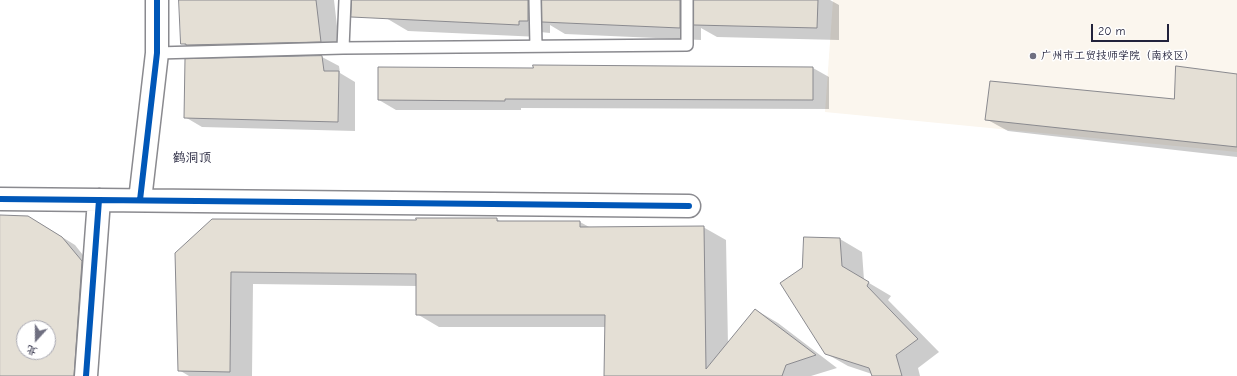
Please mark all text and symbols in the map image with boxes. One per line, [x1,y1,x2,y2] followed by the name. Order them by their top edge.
[1093,16,1171,42] scale bar
[1098,24,1126,38] text: 20 m
[1041,49,1195,63] place label: 广州市工贸技师学院（南校区）
[1028,51,1038,61] marker: 广州市工贸技师学院（南校区）
[173,150,211,166] district label: 鹤洞顶
[16,320,56,360] north arrow
[24,343,39,359] text: 北

